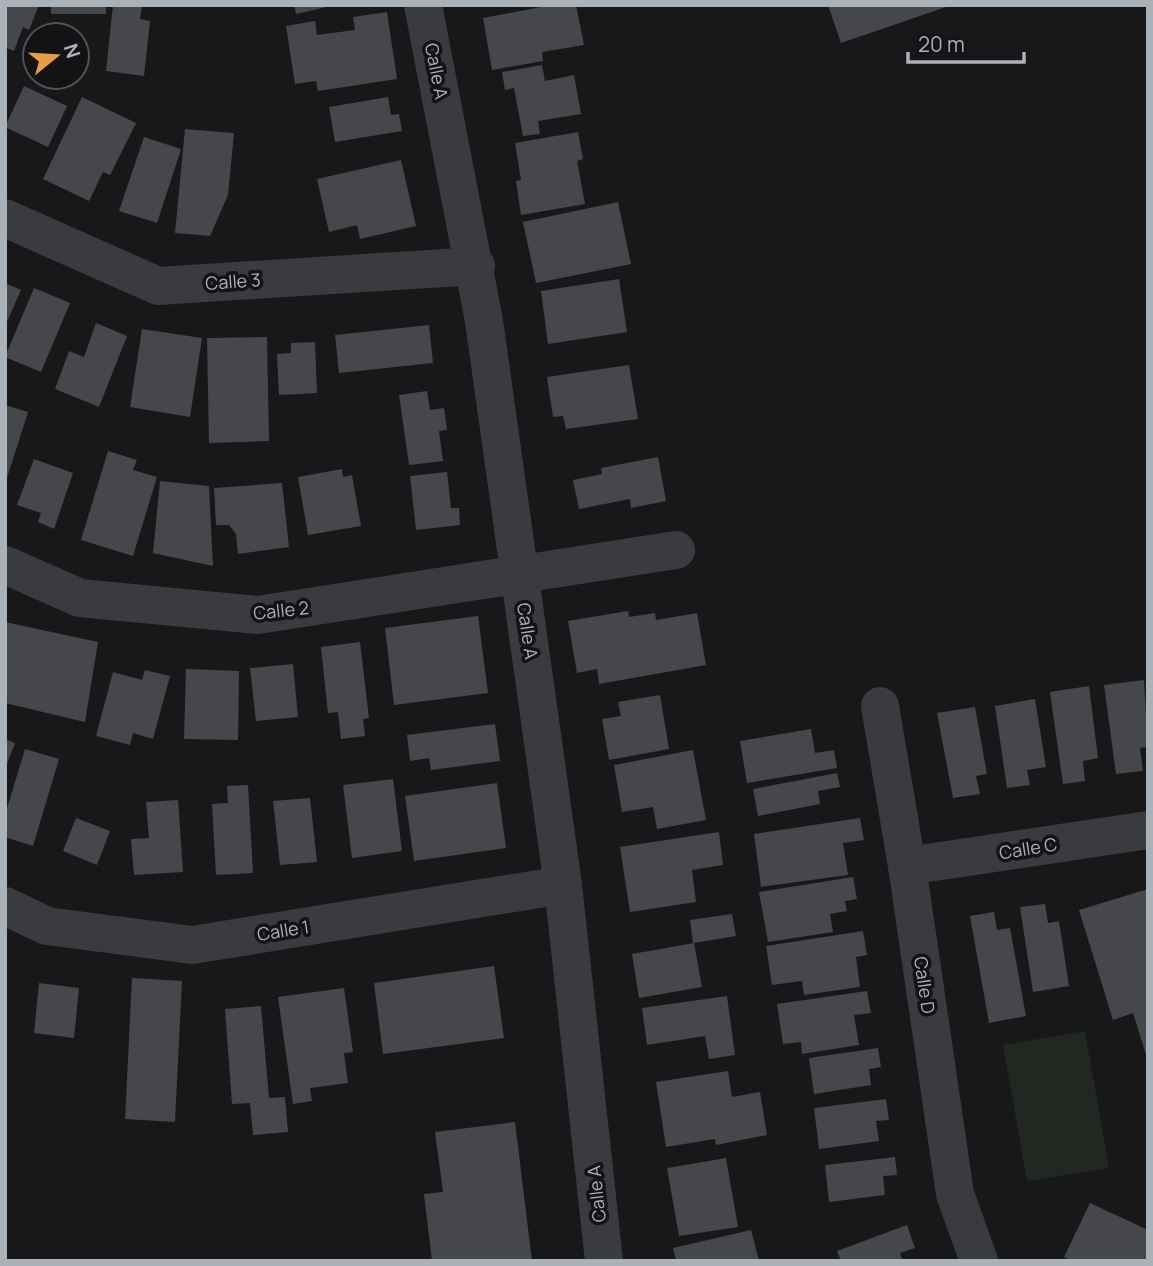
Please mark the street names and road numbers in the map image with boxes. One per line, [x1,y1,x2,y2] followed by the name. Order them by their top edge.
[420,41,454,102] street label: Calle A
[205,267,261,295] street label: Calle 3
[252,595,310,625] street label: Calle 2
[512,601,544,661] street label: Calle A
[997,832,1059,864] street label: Calle C
[255,914,311,946] street label: Calle 1
[909,955,941,1015] street label: Calle D
[581,1164,611,1224] street label: Calle A

